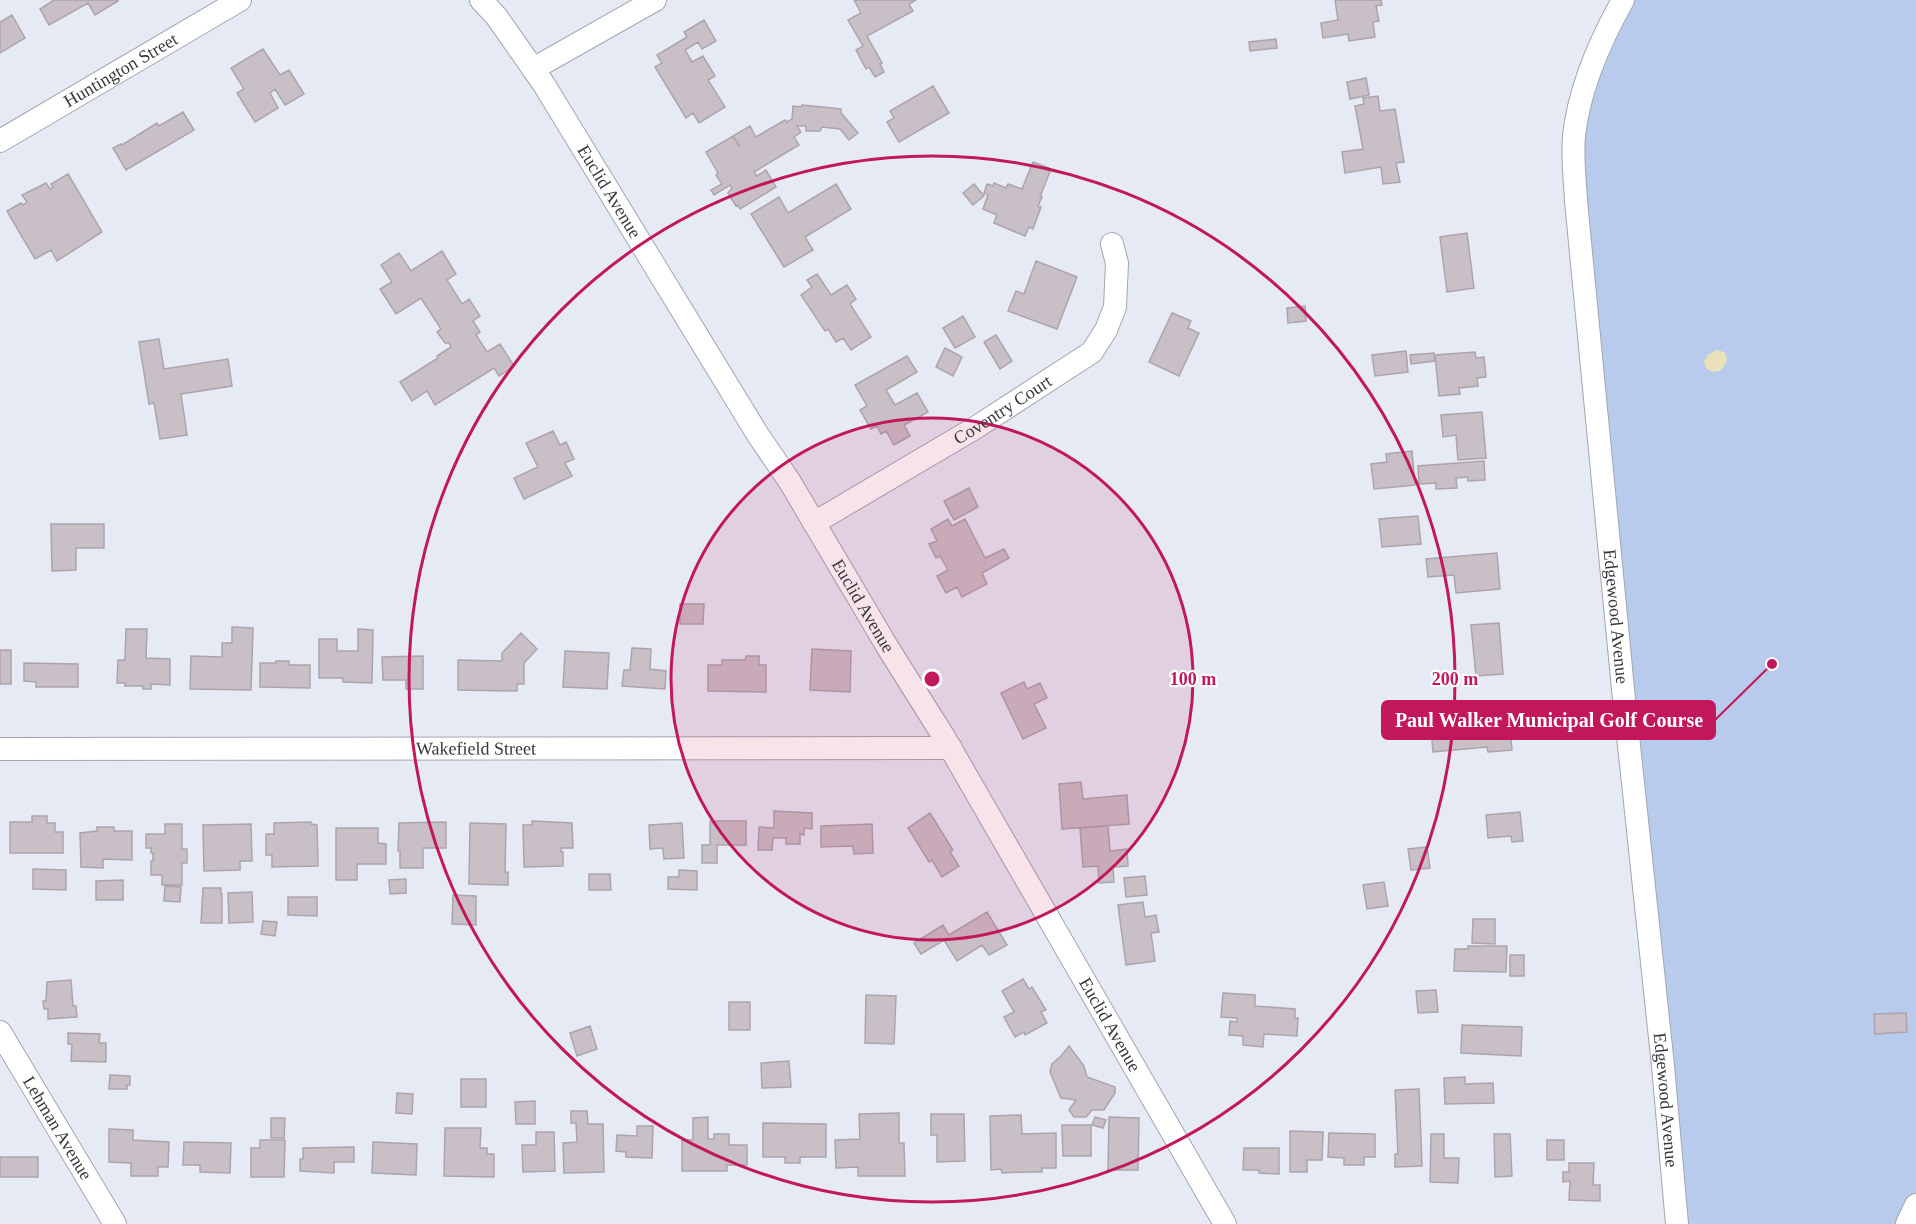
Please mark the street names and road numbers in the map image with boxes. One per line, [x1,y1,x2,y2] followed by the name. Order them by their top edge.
[60,29,181,111] street label: Huntington Street
[573,141,645,242] street label: Euclid Avenue
[950,371,1055,448] street label: Coventry Court
[1600,548,1632,685] street label: Edgewood Avenue
[828,556,899,656] street label: Euclid Avenue
[416,738,536,759] street label: Wakefield Street
[1075,974,1145,1075] street label: Euclid Avenue
[1650,1032,1682,1168] street label: Edgewood Avenue
[19,1073,96,1183] street label: Lehman Avenue

